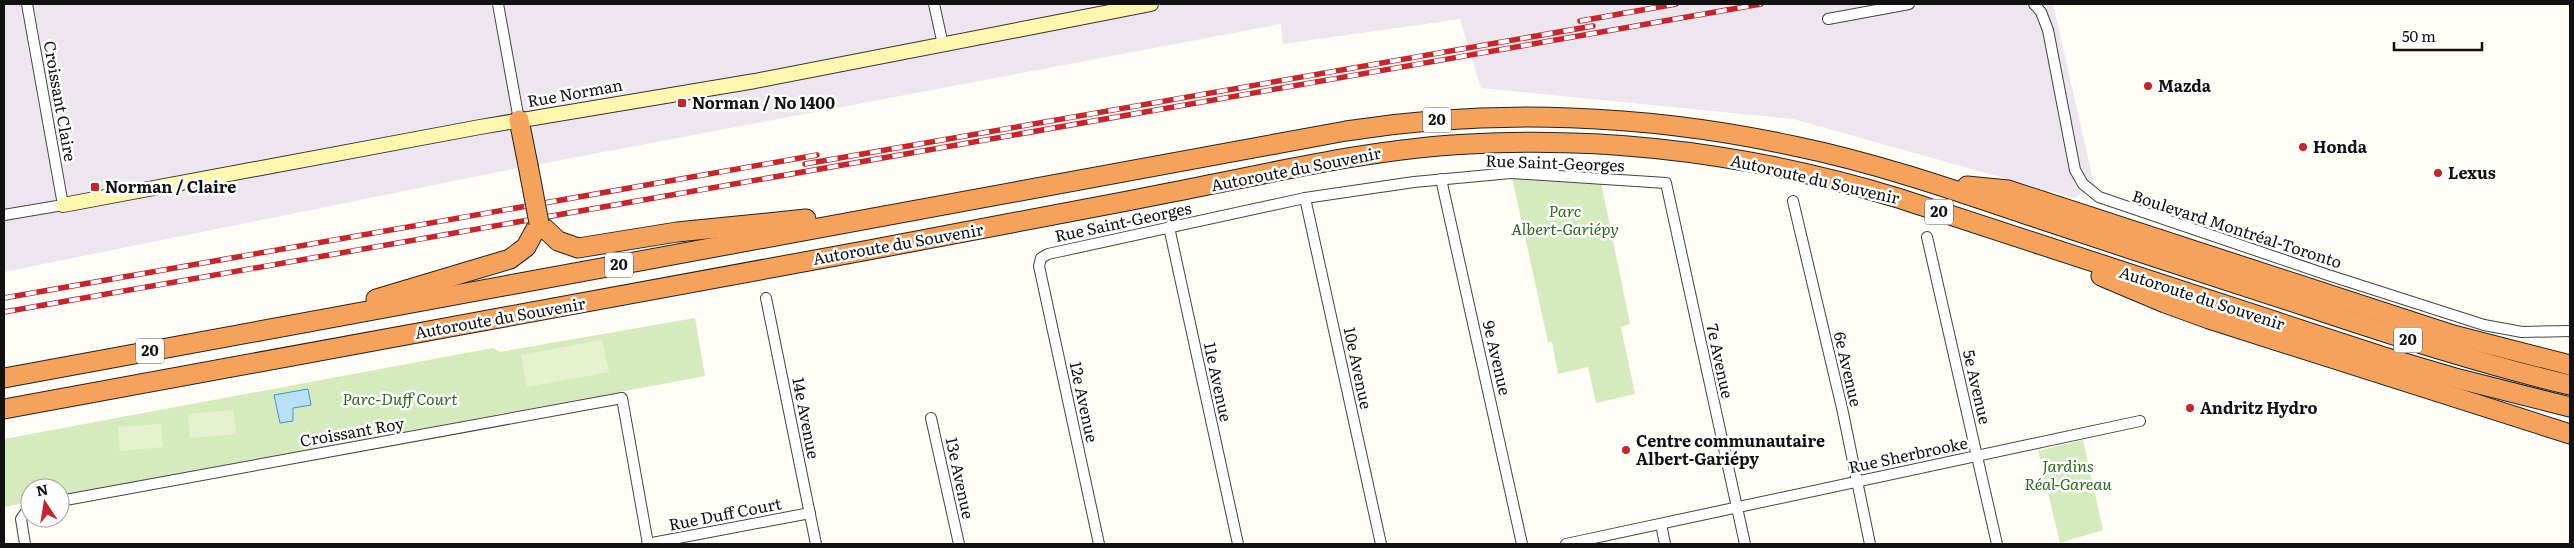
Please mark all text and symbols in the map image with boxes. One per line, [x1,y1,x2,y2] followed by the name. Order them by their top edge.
[2394,20,2482,52] scale bar
[2402,24,2436,47] text: 50 m
[39,39,83,163] street label: Croissant Claire
[525,72,625,112] street label: Rue Norman
[2158,73,2212,97] place label: Mazda
[2142,80,2154,92] marker: Mazda
[692,90,835,114] place label: Norman / No 1400
[676,97,688,109] marker: Norman / No 1400
[1423,108,1451,132] road number: 20
[2313,134,2368,158] place label: Honda
[1209,140,1383,196] street label: Autoroute du Souvenir
[2297,141,2309,153] marker: Honda
[1728,147,1903,209] street label: Autoroute du Souvenir
[1485,148,1625,176] street label: Rue Saint-Georges
[2448,160,2496,184] place label: Lexus
[2432,167,2444,179] marker: Lexus
[105,174,236,198] place label: Norman / Claire
[89,181,101,193] marker: Norman / Claire
[2129,183,2345,273] street label: Boulevard Montréal-Toronto
[1052,195,1193,247] street label: Rue Saint-Georges
[1511,198,1619,240] park label: Parc Albert-Gariépy
[1925,200,1953,224] road number: 20
[811,216,985,270] street label: Autoroute du Souvenir
[605,252,633,278] road number: 20
[2116,259,2289,335] street label: Autoroute du Souvenir
[413,290,587,344] street label: Autoroute du Souvenir
[1478,318,1518,398] street label: 9e Avenue
[1701,321,1741,400] street label: 7e Avenue
[1339,324,1379,411] street label: 10e Avenue
[2394,328,2422,352] road number: 20
[1829,329,1869,409] street label: 6e Avenue
[136,338,164,364] road number: 20
[1199,340,1239,424] street label: 11e Avenue
[1958,347,1998,426] street label: 5e Avenue
[1065,359,1105,445] street label: 12e Avenue
[787,375,827,461] street label: 14e Avenue
[342,386,458,410] park label: Parc-Duff Court
[2200,395,2318,419] place label: Andritz Hydro
[2184,402,2196,414] marker: Andritz Hydro
[298,410,407,452] street label: Croissant Roy
[1636,428,1825,470] place label: Centre communautaire Albert-Gariépy
[1846,430,1970,478] street label: Rue Sherbrooke
[941,435,981,521] street label: 13e Avenue
[1620,444,1632,456] marker: Centre communautaire Albert-Gariépy
[2024,453,2112,495] park label: Jardins Réal-Gareau
[20,478,70,528] north arrow
[34,478,50,500] text: N
[666,490,784,536] street label: Rue Duff Court

